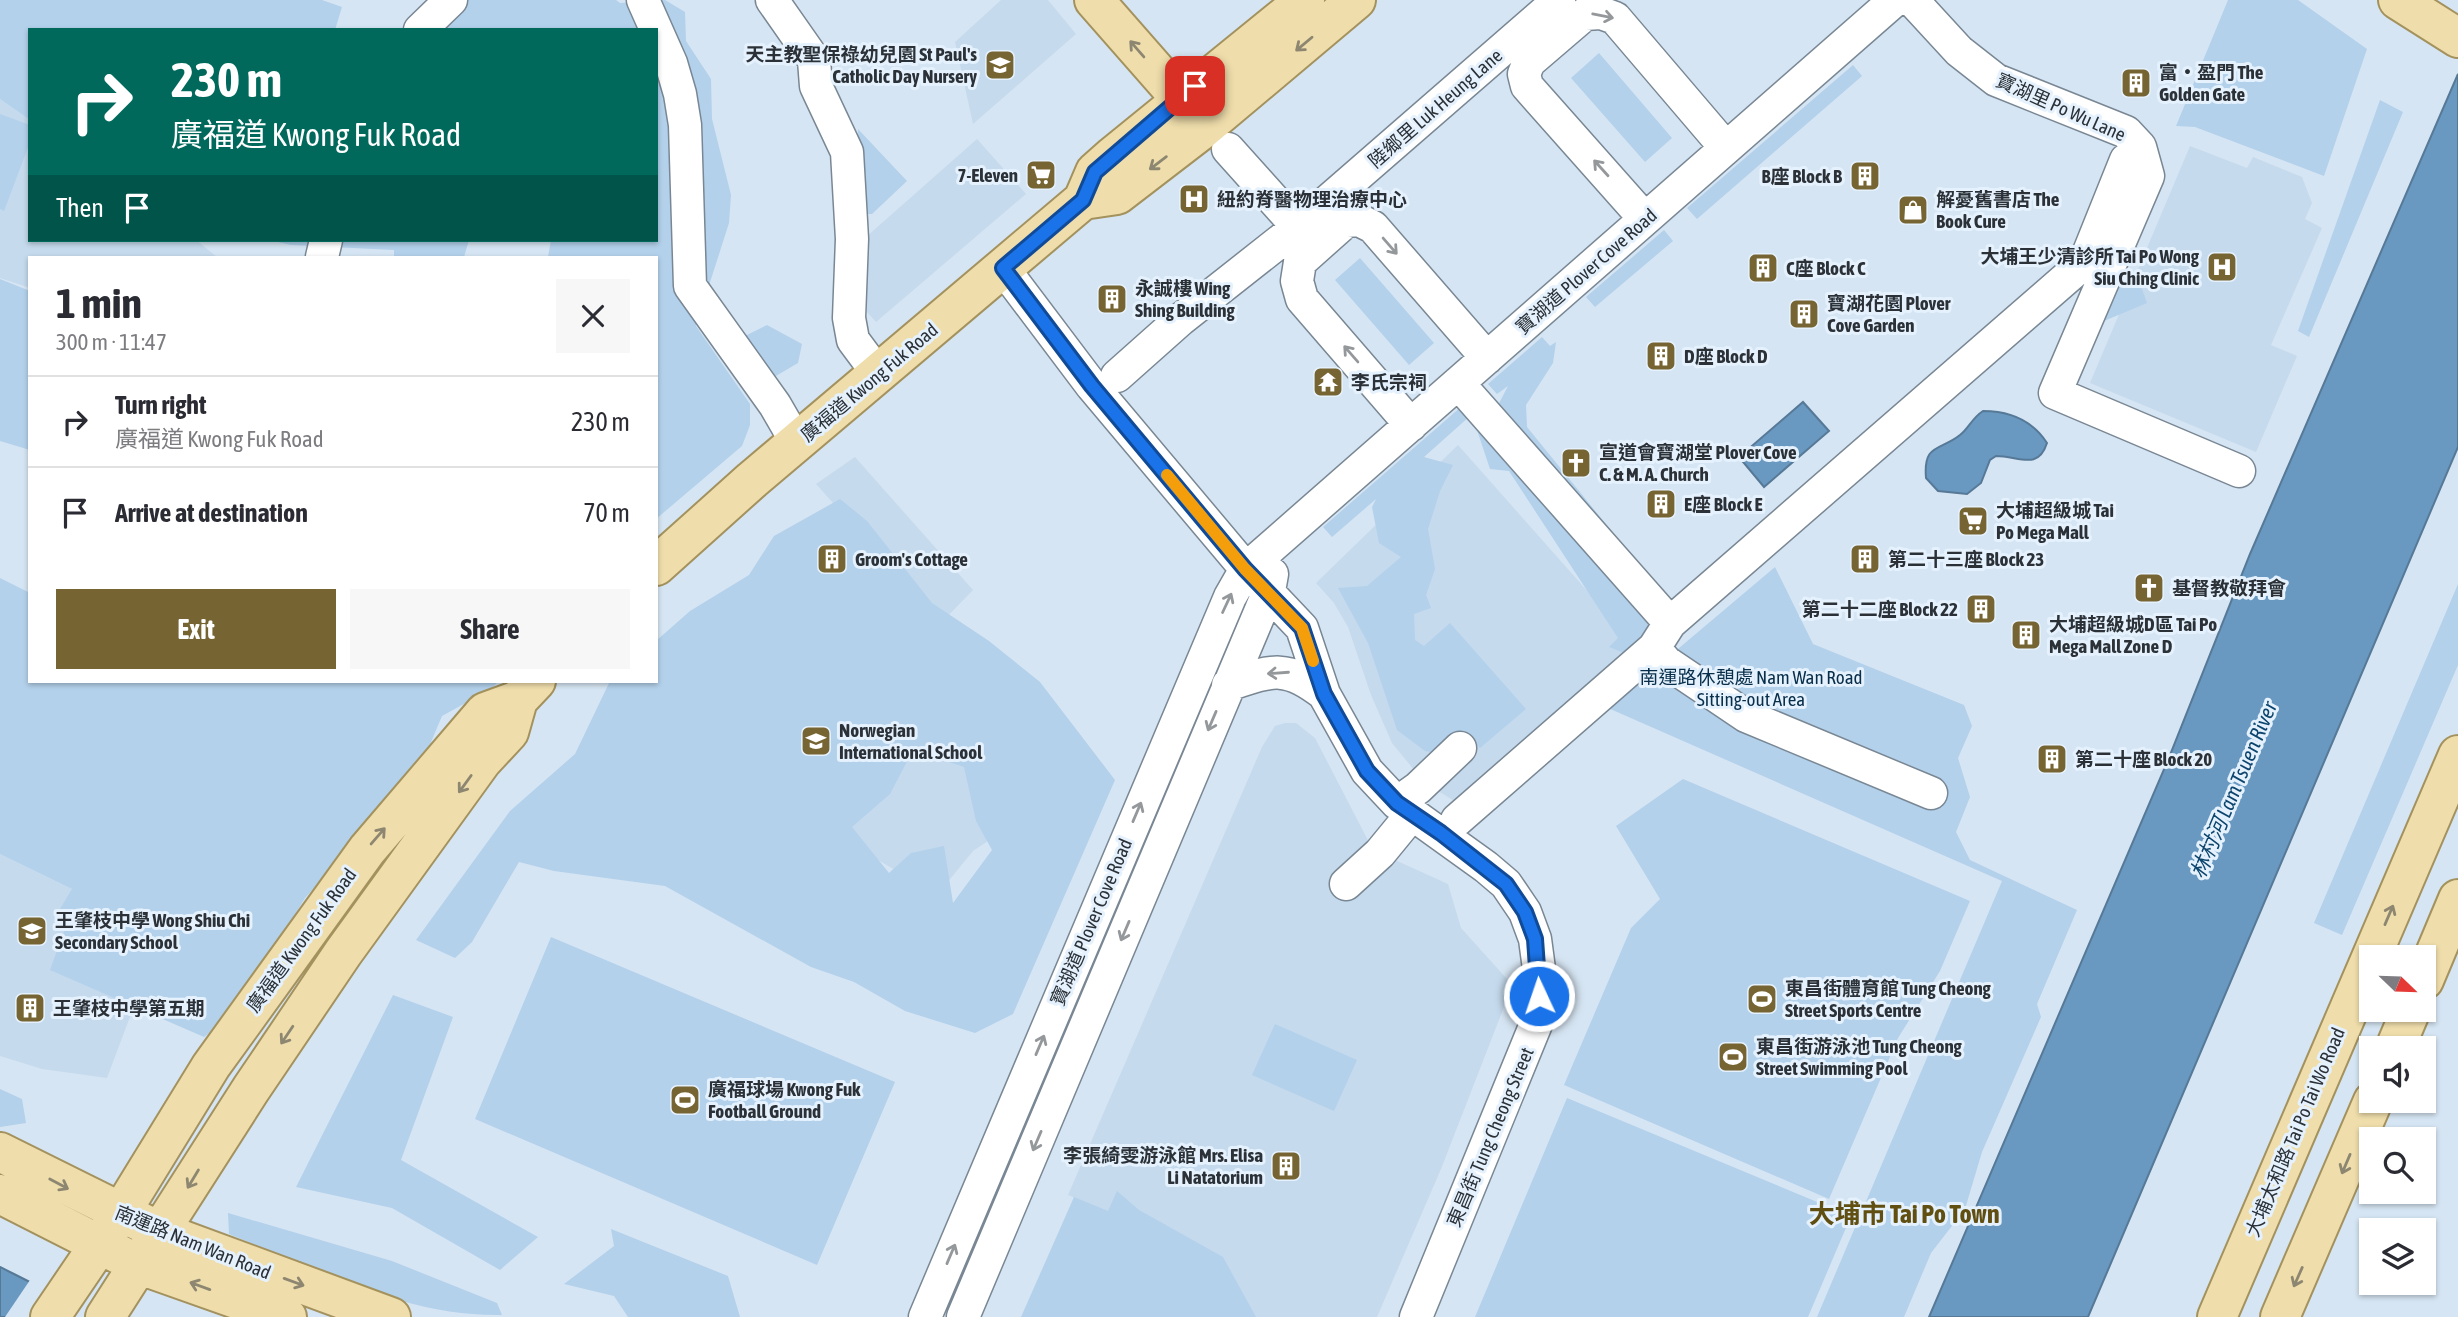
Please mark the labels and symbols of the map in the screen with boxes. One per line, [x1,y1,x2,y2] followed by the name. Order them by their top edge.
[1591,10,1614,23] one-way arrow
[1296,36,1314,52] one-way arrow
[1129,40,1145,58] one-way arrow
[746,43,977,87] place label: 天主教聖保祿幼兒園 St Paul's Catholic Day Nursery
[1364,44,1506,172] street label: 陸鄉里 Luk Heung Lane
[983,48,1017,82] school or university icon: 天主教聖保祿幼兒園 St Paul's Catholic Day Nursery
[1165,56,1225,116] pin
[2159,61,2264,105] place label: 富‧盈門 The Golden Gate
[2119,66,2153,100] building icon: 富‧盈門 The Golden Gate
[1993,69,2129,145] street label: 寶湖里 Po Wu Lane
[1149,156,1168,171] one-way arrow
[1024,158,1058,192] supermarket icon: 7-Eleven
[1593,159,1609,177] one-way arrow
[1848,159,1882,193] building icon: B座 Block B
[957,164,1018,186] place label: 7-Eleven
[1762,165,1842,187] place label: B座 Block B
[1177,182,1211,216] hospital icon: 紐約脊醫物理治療中心
[1217,188,1407,210] place label: 紐約脊醫物理治療中心
[1936,188,2060,232] place label: 解憂舊書店 The Book Cure
[1896,193,1930,227] shop icon: 解憂舊書店 The Book Cure
[1511,204,1661,338] street label: 寶湖道 Plover Cove Road
[1382,237,1398,255] one-way arrow
[1980,245,2200,289] place label: 大埔王少清診所 Tai Po Wong Siu Ching Clinic
[2205,250,2239,284] hospital icon: 大埔王少清診所 Tai Po Wong Siu Ching Clinic
[1746,251,1780,285] building icon: C座 Block C
[1786,257,1866,279] place label: C座 Block C
[1135,277,1236,321] place label: 永誠樓 Wing Shing Building
[1095,282,1129,316] building icon: 永誠樓 Wing Shing Building
[1827,292,1951,336] place label: 寶湖花園 Plover Cove Garden
[1787,297,1821,331] building icon: 寶湖花園 Plover Cove Garden
[796,318,942,446] street label: 廣福道 Kwong Fuk Road
[1644,339,1678,373] building icon: D座 Block D
[1684,345,1768,367] place label: D座 Block D
[1343,346,1359,364] one-way arrow
[1311,365,1345,399] temple icon: 李氏宗祠
[1351,371,1427,393] place label: 李氏宗祠
[1599,441,1797,485] place label: 宣道會寶湖堂 Plover Cove C. & M. A. Church
[1559,446,1593,480] church icon: 宣道會寶湖堂 Plover Cove C. & M. A. Church
[1644,487,1678,521] building icon: E座 Block E
[1684,493,1763,515] place label: E座 Block E
[1996,499,2114,543] place label: 大埔超級城 Tai Po Mega Mall
[1956,504,1990,538] supermarket icon: 大埔超級城 Tai Po Mega Mall
[815,542,849,576] building icon: Groom's Cottage
[1848,542,1882,576] building icon: 第二十三座 Block 23
[855,548,968,570] place label: Groom's Cottage
[1888,548,2044,570] place label: 第二十三座 Block 23
[2132,571,2166,605] church icon: 基督教敬拜會
[2172,577,2286,599] place label: 基督教敬拜會
[1964,592,1998,626] building icon: 第二十二座 Block 22
[1221,593,1234,614] one-way arrow
[1802,598,1958,620] place label: 第二十二座 Block 22
[2049,613,2217,657] place label: 大埔超級城D區 Tai Po Mega Mall Zone D
[2009,618,2043,652] building icon: 大埔超級城D區 Tai Po Mega Mall Zone D
[1639,666,1863,710] park label: 南運路休憩處 Nam Wan Road Sitting-out Area
[1268,667,1290,680] one-way arrow
[2185,697,2281,881] water label: 林村河 Lam Tsuen River
[1205,710,1218,732] one-way arrow
[839,719,983,763] place label: Norwegian International School
[799,724,833,758] school or university icon: Norwegian International School
[2035,742,2069,776] building icon: 第二十座 Block 20
[2075,748,2212,770] place label: 第二十座 Block 20
[458,774,472,793] one-way arrow
[1131,802,1144,823] one-way arrow
[370,827,386,845] one-way arrow
[1046,835,1136,1009] street label: 寶湖道 Plover Cove Road
[241,864,361,1016] street label: 廣福道 Kwong Fuk Road
[2383,905,2396,927] one-way arrow
[55,909,250,953] place label: 王肇枝中學 Wong Shiu Chi Secondary School
[15,914,49,948] school or university icon: 王肇枝中學 Wong Shiu Chi Secondary School
[1117,920,1130,941] one-way arrow
[2359,945,2436,1022] north arrow
[1502,959,1576,1033] position arrow
[1785,977,1992,1021] place label: 東昌街體育館 Tung Cheong Street Sports Centre
[1745,982,1779,1016] sports icon: 東昌街體育館 Tung Cheong Street Sports Centre
[13,991,47,1025] building icon: 王肇枝中學第五期
[53,997,205,1019] place label: 王肇枝中學第五期
[2241,1024,2349,1240] street label: 大埔太和路 Tai Po Tai Wo Road
[280,1025,294,1044] one-way arrow
[1034,1034,1047,1056] one-way arrow
[1756,1035,1963,1079] place label: 東昌街游泳池 Tung Cheong Street Swimming Pool
[1716,1040,1750,1074] sports icon: 東昌街游泳池 Tung Cheong Street Swimming Pool
[1442,1044,1538,1230] street label: 東昌街 Tung Cheong Street
[708,1078,861,1122] place label: 廣福球場 Kwong Fuk Football Ground
[668,1083,702,1117] sports icon: 廣福球場 Kwong Fuk Football Ground
[1029,1130,1042,1151] one-way arrow
[1063,1144,1263,1188] place label: 李張綺雯游泳館 Mrs. Elisa Li Natatorium
[1269,1149,1303,1183] building icon: 李張綺雯游泳館 Mrs. Elisa Li Natatorium
[2339,1152,2352,1174] one-way arrow
[186,1168,200,1188] one-way arrow
[49,1177,69,1191] one-way arrow
[1809,1199,2000,1229] district label: 大埔市 Tai Po Town
[112,1201,274,1283] street label: 南運路 Nam Wan Road
[946,1244,959,1265] one-way arrow
[2291,1265,2304,1287] one-way arrow
[282,1276,304,1289] one-way arrow
[189,1279,211,1291] one-way arrow

